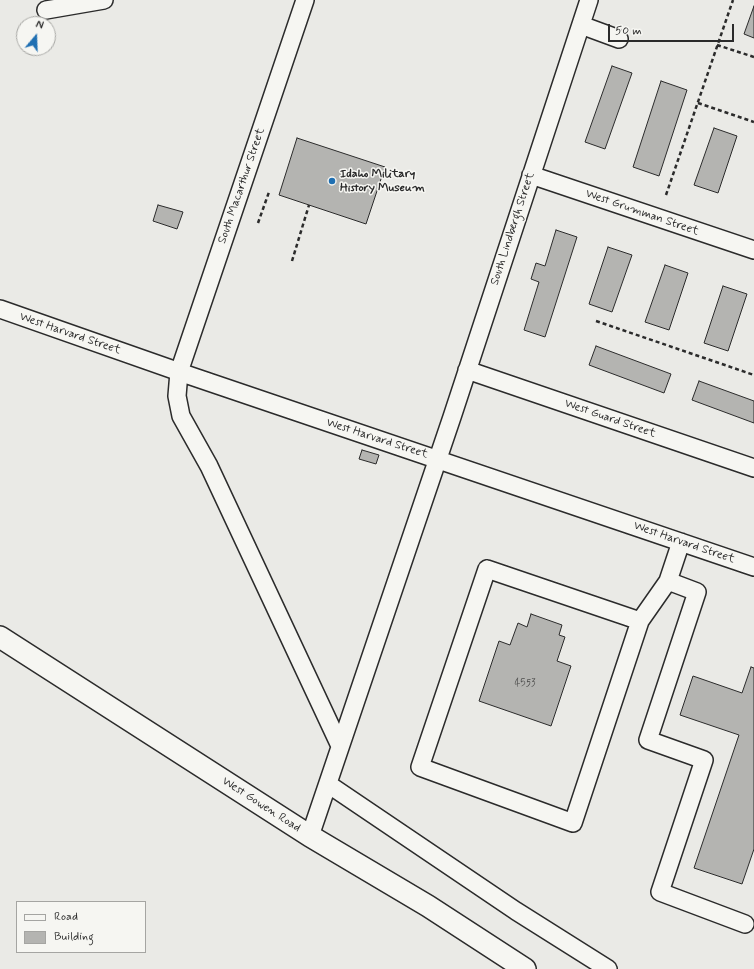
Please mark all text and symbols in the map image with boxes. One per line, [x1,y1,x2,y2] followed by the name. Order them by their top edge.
[16,16,56,56] north arrow
[610,16,736,42] scale bar
[34,18,45,33] text: N
[615,23,642,39] text: 50 m
[215,126,269,246] street label: South Macarthur Street
[340,167,425,195] place label: Idaho Military History Museum
[488,171,538,287] street label: South Lindbergh Street
[327,176,337,186] marker: Idaho Military History Museum
[583,187,701,239] street label: West Grumman Street
[17,310,123,358] street label: West Harvard Street
[562,397,658,441] street label: West Guard Street
[324,416,430,462] street label: West Harvard Street
[631,519,737,567] street label: West Harvard Street
[514,678,536,690] house number: 4553
[219,774,303,836] street label: West Gowen Road
[16,901,146,953] legend
[54,909,78,925] text: Road
[54,929,94,945] text: Building

